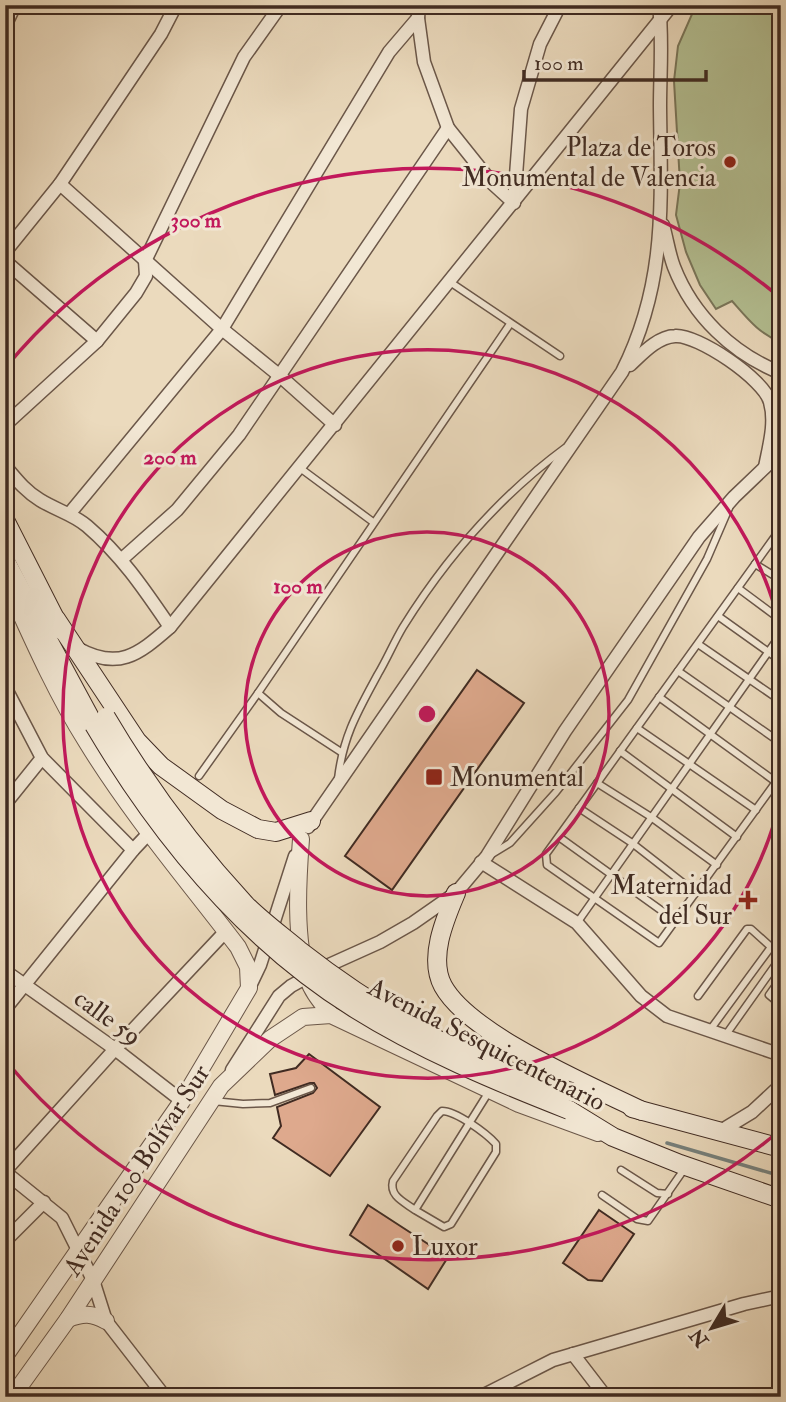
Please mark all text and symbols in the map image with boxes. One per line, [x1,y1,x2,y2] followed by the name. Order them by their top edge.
[524,38,706,82] scale bar
[534,50,584,77] text: 100 m
[462,132,716,194] place label: Plaza de Toros Monumental de Valencia
[722,154,738,170] marker: Plaza de Toros Monumental de Valencia
[171,207,222,234] text: 300 m
[144,444,197,471] text: 200 m
[273,573,324,600] text: 100 m
[415,702,439,726] centre of rings
[450,762,584,794] place label: Monumental
[424,767,444,787] marker: Monumental
[611,870,732,932] place label: Maternidad del Sur
[738,890,758,910] marker: Maternidad del Sur
[362,971,611,1119] street label: Avenida Sesquicentenario
[67,983,147,1053] street label: calle 59
[56,1059,217,1283] street label: Avenida 100 Bolívar Sur
[412,1231,478,1263] place label: Luxor
[390,1238,406,1254] marker: Luxor
[678,1294,748,1364] north arrow
[684,1323,715,1353] text: N

